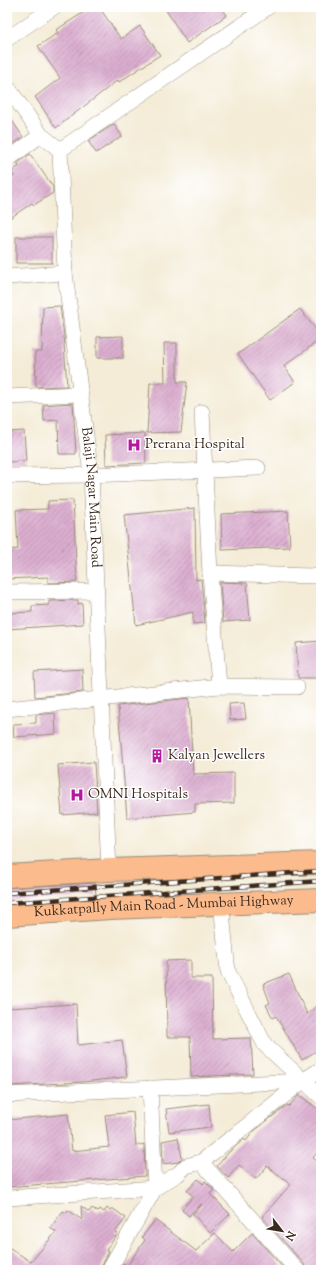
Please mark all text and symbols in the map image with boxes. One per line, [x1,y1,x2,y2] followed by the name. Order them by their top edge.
[75,426,105,568] street label: Balaji Nagar Main Road
[145,435,245,455] place label: Prerana Hospital
[126,437,142,453] hospital icon: Prerana Hospital
[168,746,265,766] place label: Kalyan Jewellers
[149,748,165,764] building icon: Kalyan Jewellers
[88,785,188,805] place label: OMNI Hospitals
[69,787,85,803] hospital icon: OMNI Hospitals
[33,891,294,923] street label: Kukkatpally Main Road - Mumbai Highway
[262,1211,302,1251] north arrow
[280,1227,299,1244] text: N

